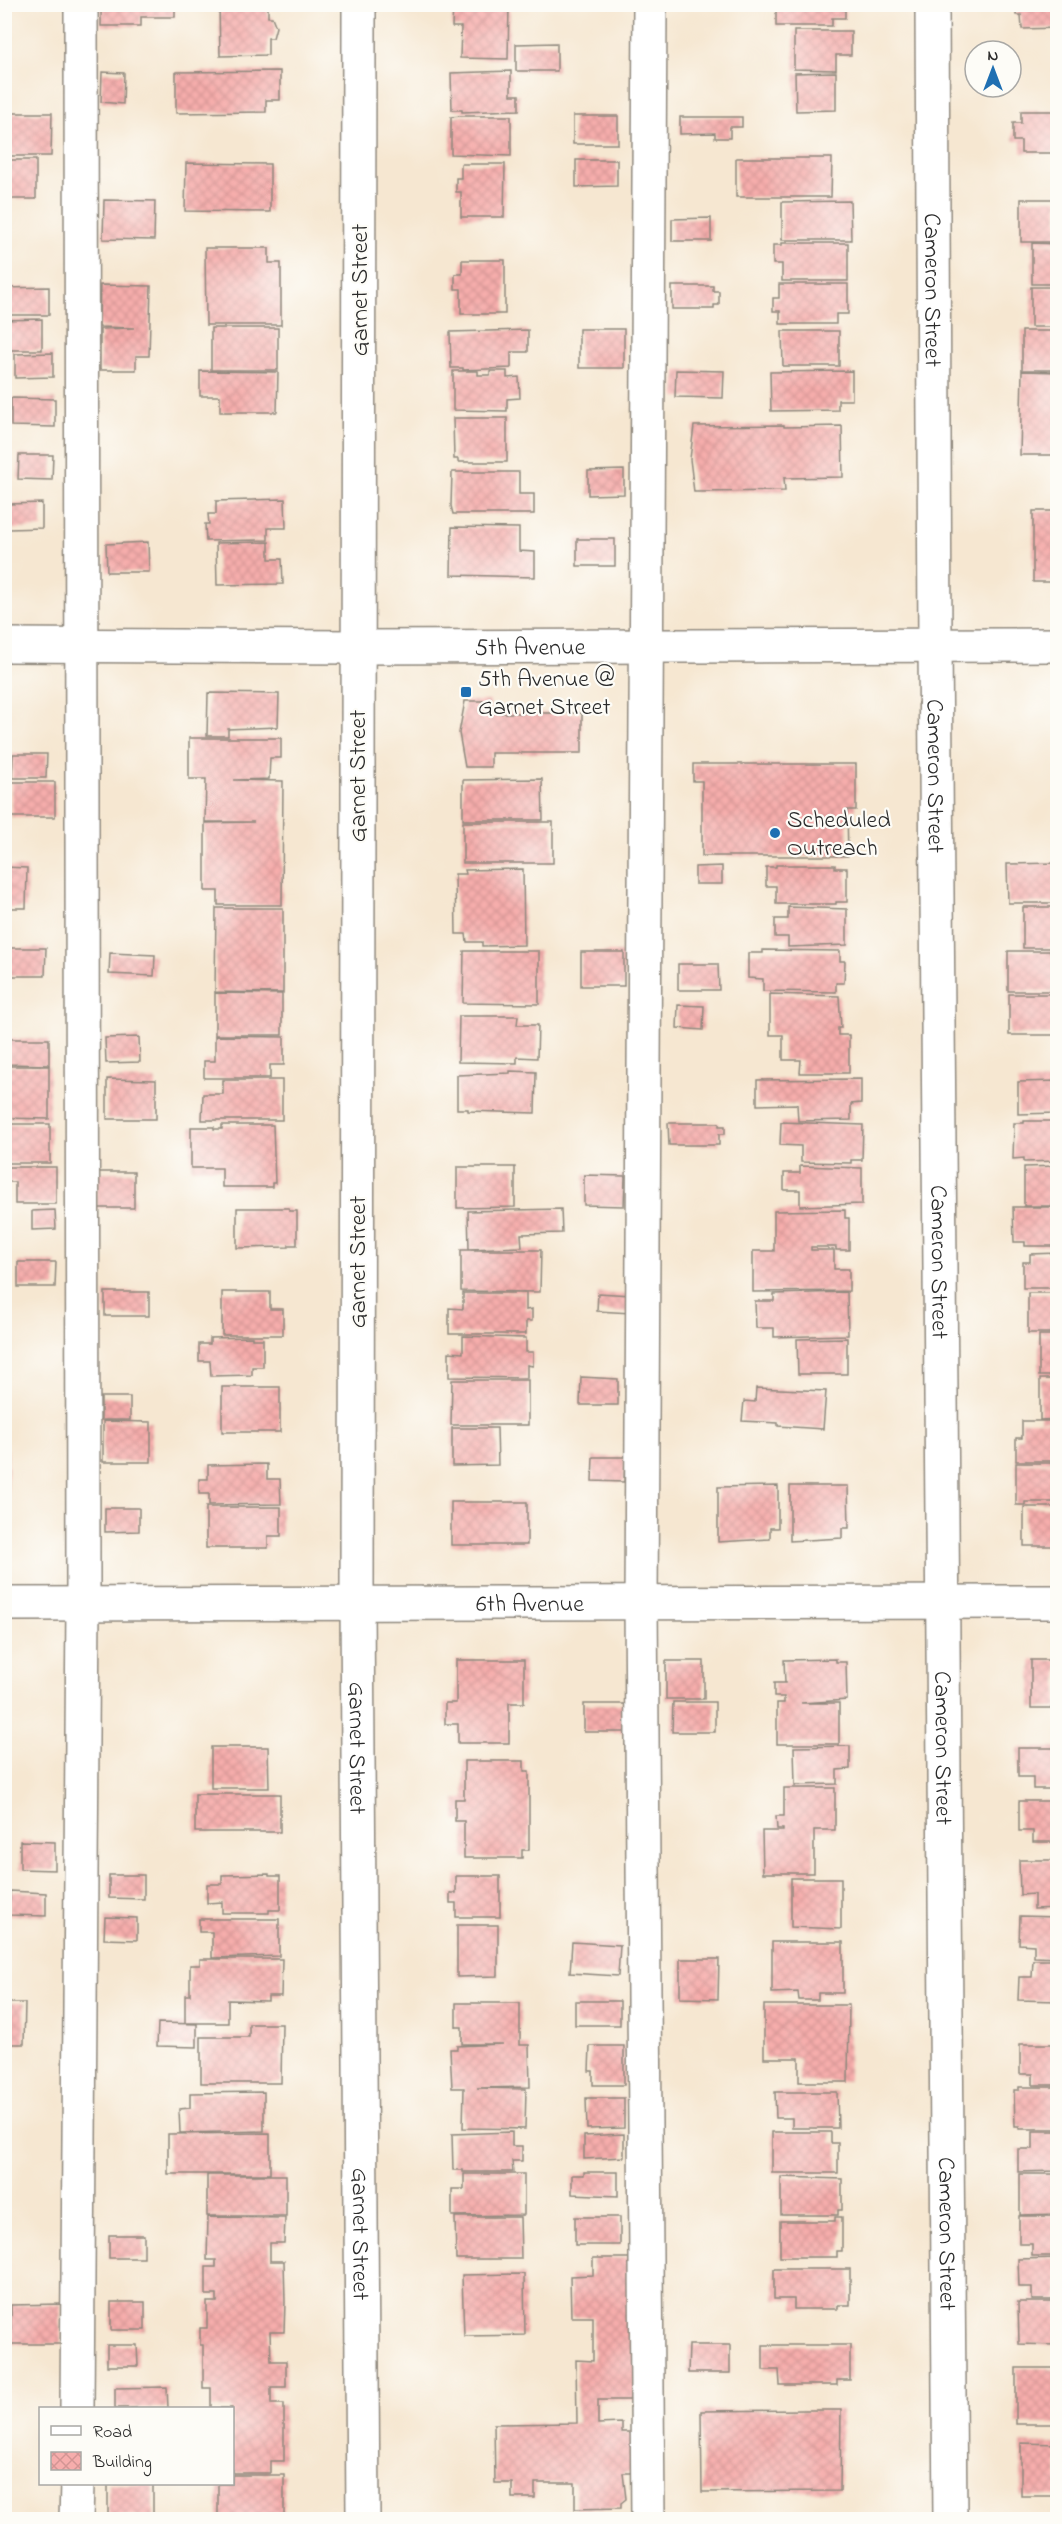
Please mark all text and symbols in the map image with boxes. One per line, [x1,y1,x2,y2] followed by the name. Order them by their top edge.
[963,39,1023,99] north arrow
[988,44,999,68] text: N
[913,213,949,367] street label: Cameron Street
[344,224,379,356] street label: Garnet Street
[474,631,586,667] street label: 5th Avenue
[478,663,615,726] place label: 5th Avenue @ Garnet Street
[459,685,473,699] marker: 5th Avenue @ Garnet Street
[915,699,952,853] street label: Cameron Street
[342,710,377,842] street label: Garnet Street
[787,804,891,867] place label: Scheduled Outreach
[768,826,782,840] marker: Scheduled Outreach
[919,1185,956,1339] street label: Cameron Street
[342,1196,377,1328] street label: Garnet Street
[476,1588,584,1623] street label: 6th Avenue
[923,1671,959,1825] street label: Cameron Street
[338,1682,373,1814] street label: Garnet Street
[927,2157,963,2311] street label: Cameron Street
[341,2168,377,2300] street label: Garnet Street
[39,2407,234,2485] legend
[93,2420,132,2446] text: Road
[92,2450,152,2477] text: Building

